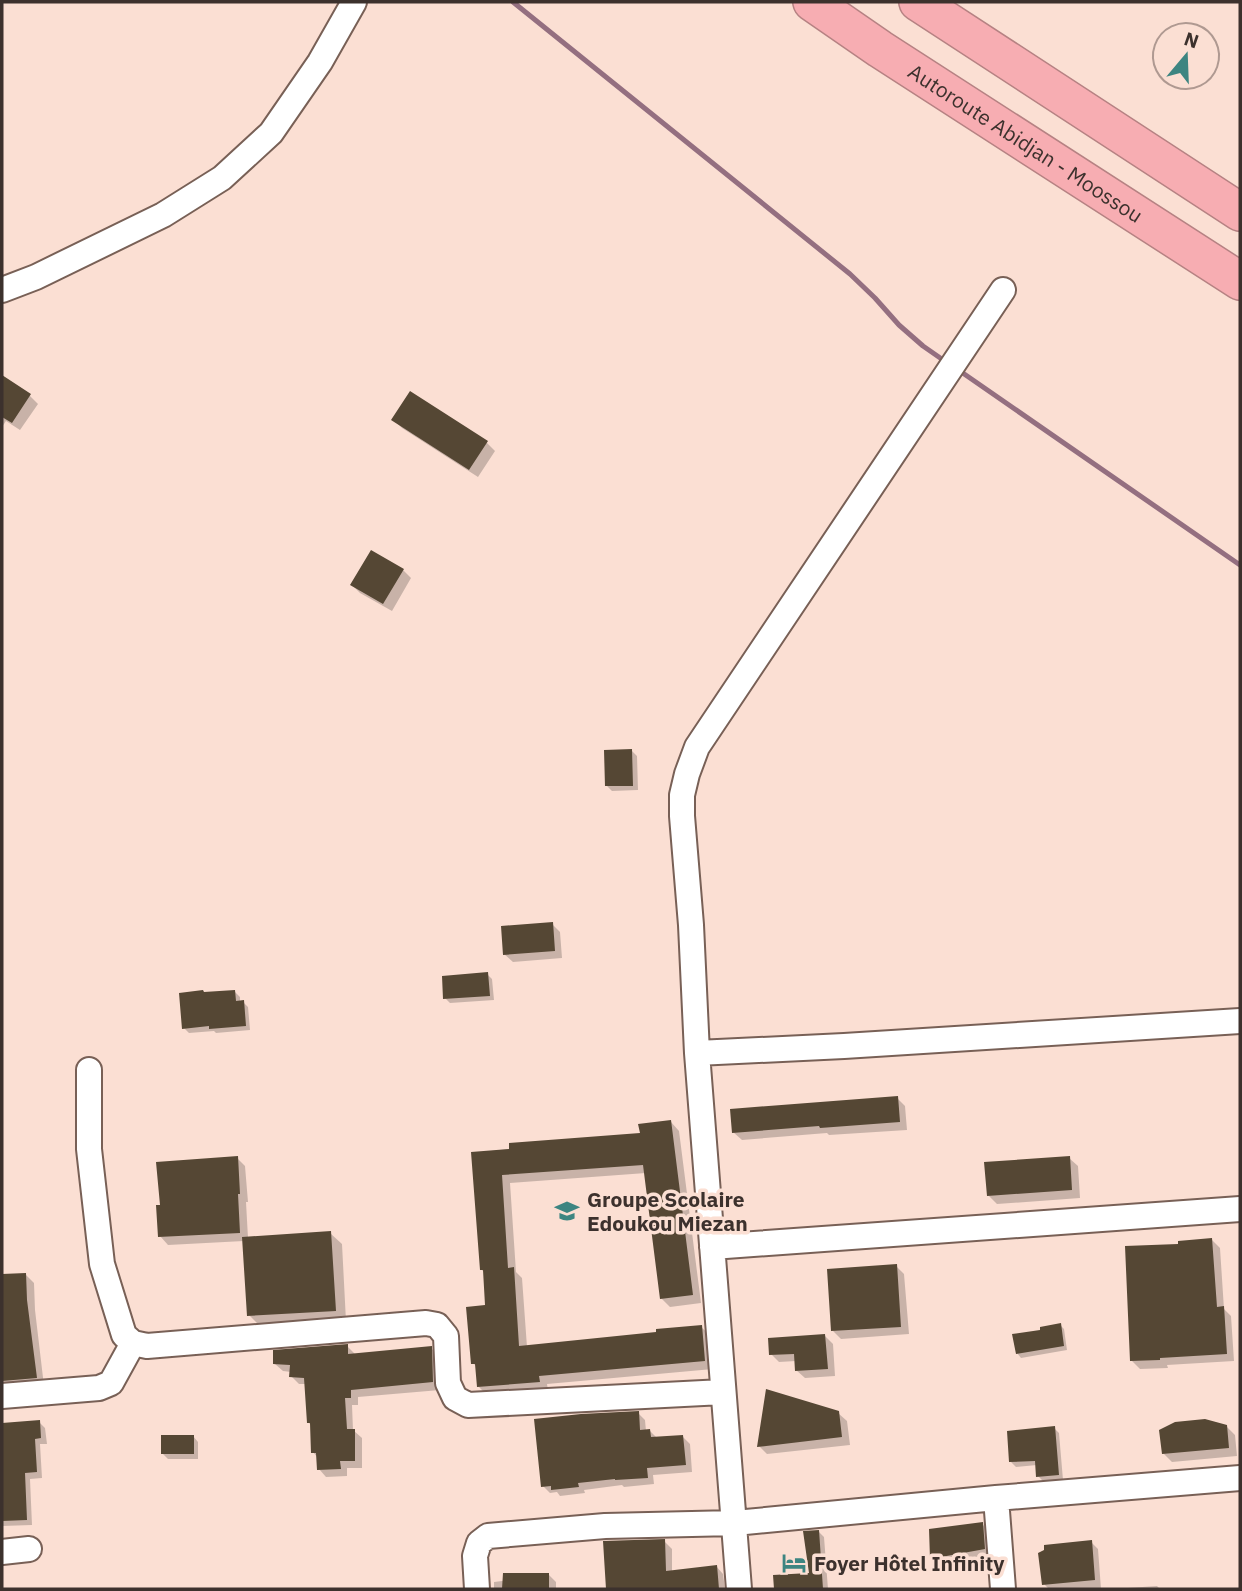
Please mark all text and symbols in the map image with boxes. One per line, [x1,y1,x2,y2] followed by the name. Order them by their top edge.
[1151,21,1221,91] north arrow
[1181,26,1202,54] text: N
[903,57,1148,229] street label: Autoroute Abidjan - Moossou
[587,1185,748,1237] place label: Groupe Scolaire Edoukou Miezan
[553,1197,581,1225] school or university icon: Groupe Scolaire Edoukou Miezan
[780,1549,808,1577] hotel icon: Foyer Hôtel Infinity
[814,1549,1005,1577] place label: Foyer Hôtel Infinity

